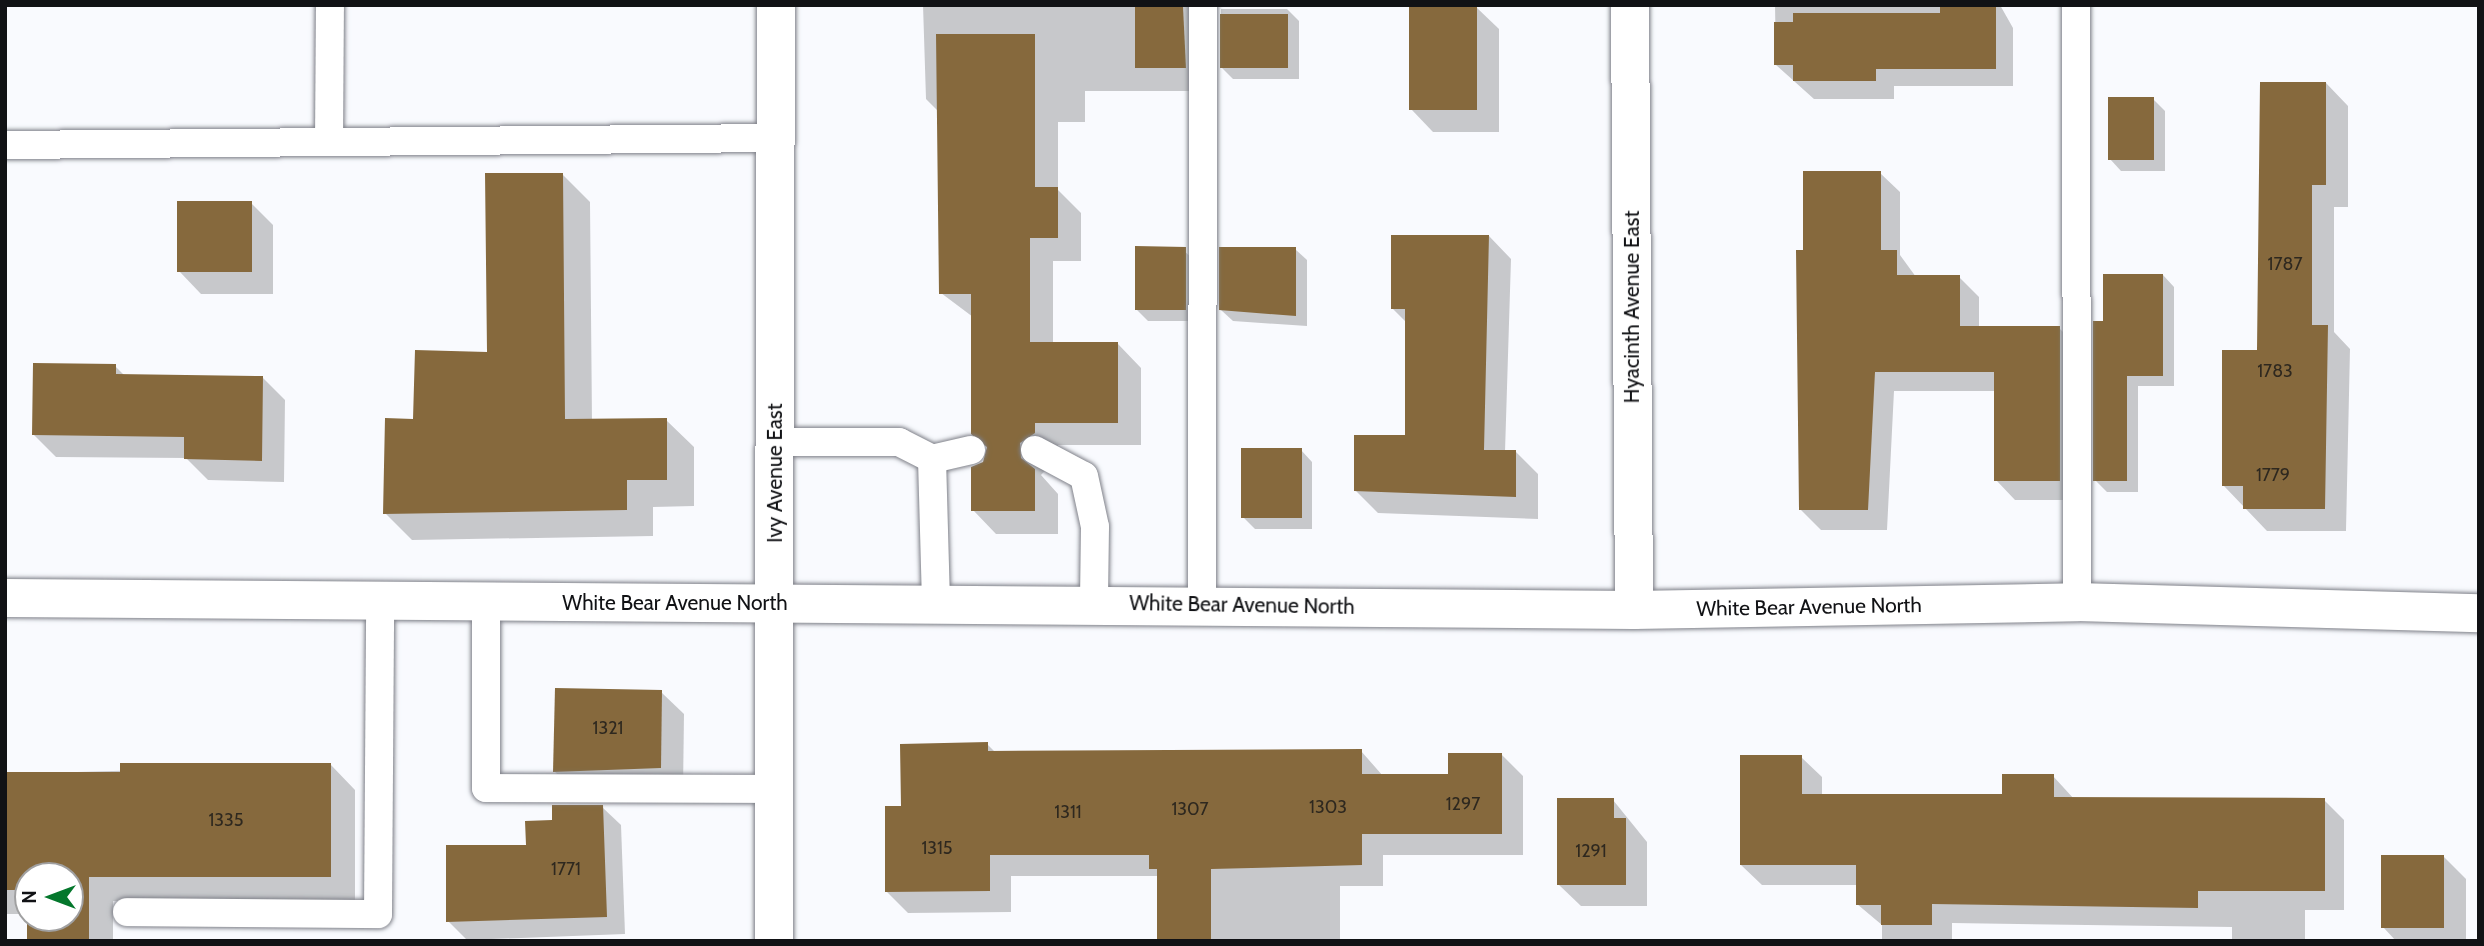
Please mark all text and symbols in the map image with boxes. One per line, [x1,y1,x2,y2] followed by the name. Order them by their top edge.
[1619,211,1645,403] street label: Hyacinth Avenue East
[2268,253,2302,275] house number: 1787
[2257,360,2293,382] house number: 1783
[762,403,788,543] street label: Ivy Avenue East
[2256,464,2290,486] house number: 1779
[562,590,788,616] street label: White Bear Avenue North
[1129,590,1355,620] street label: White Bear Avenue North
[1696,592,1922,622] street label: White Bear Avenue North
[593,717,623,739] house number: 1321
[1446,793,1480,815] house number: 1297
[1309,796,1347,818] house number: 1303
[1171,798,1209,820] house number: 1307
[1054,801,1082,823] house number: 1311
[208,809,244,831] house number: 1335
[921,837,953,859] house number: 1315
[1575,840,1607,862] house number: 1291
[551,858,581,880] house number: 1771
[14,862,84,932] north arrow
[18,890,41,904] text: N

